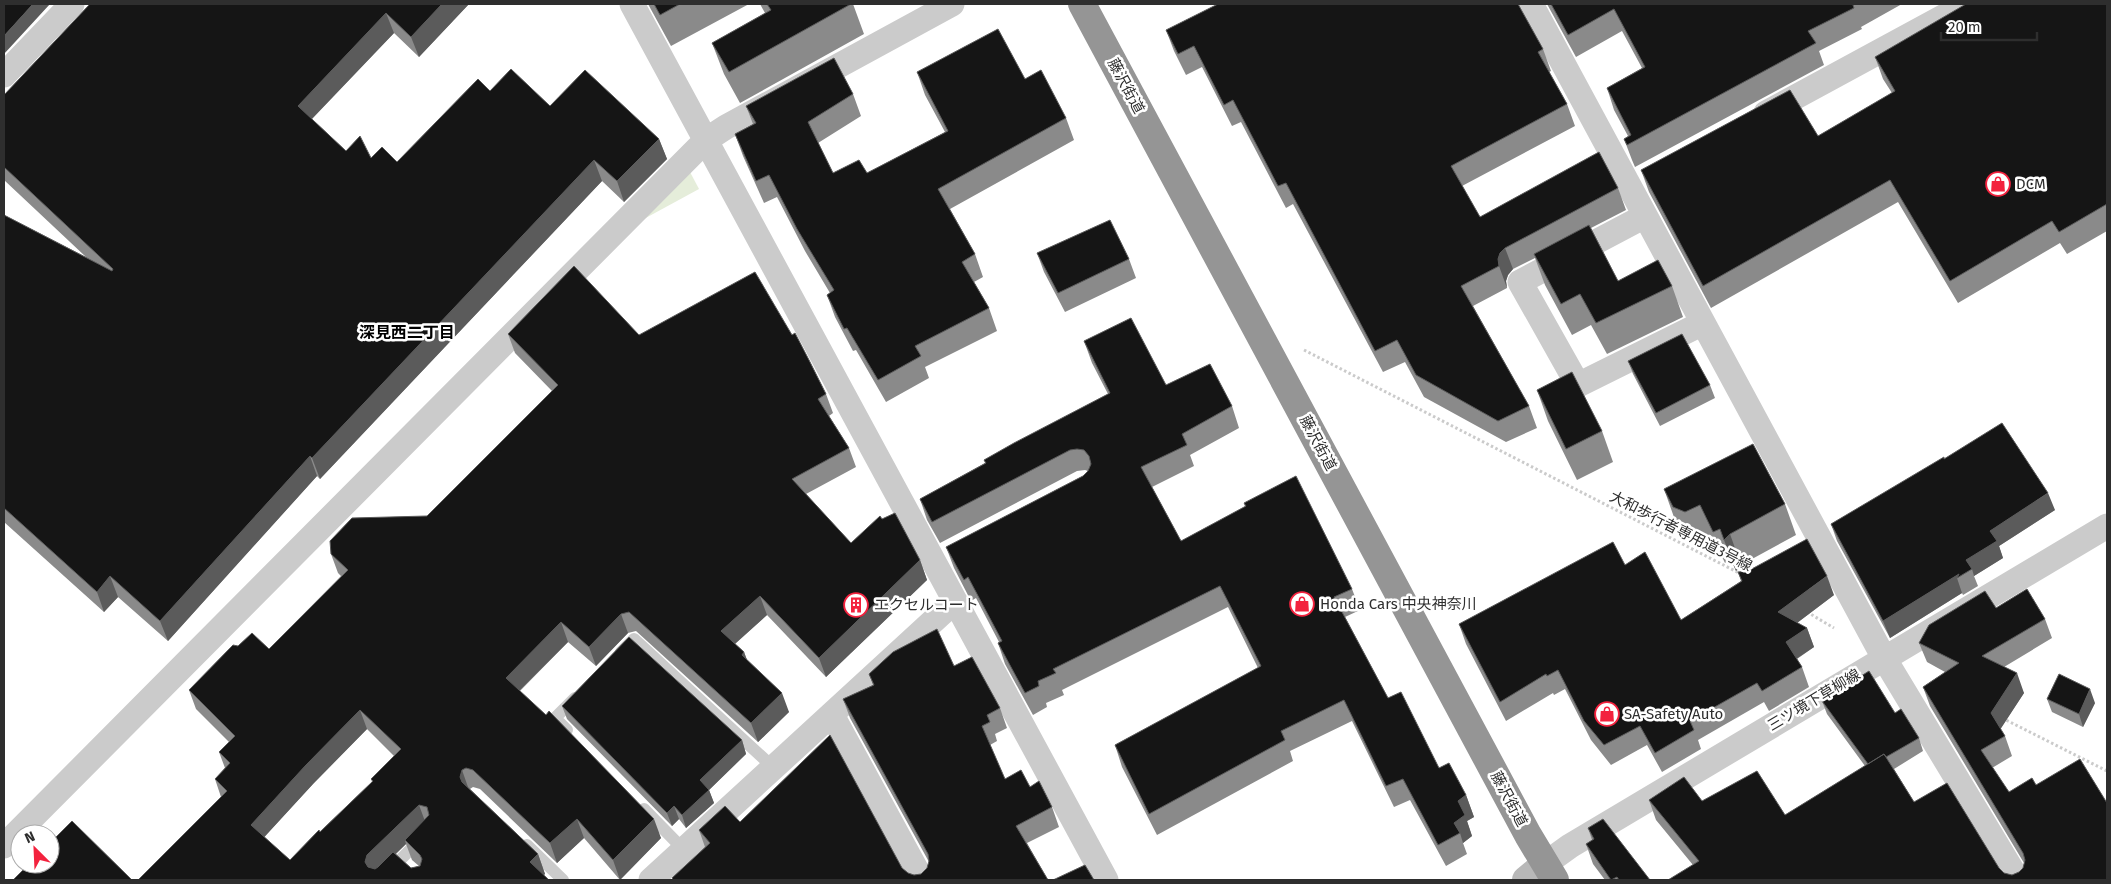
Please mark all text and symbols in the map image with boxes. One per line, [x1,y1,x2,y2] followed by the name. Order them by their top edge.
[1941,10,2037,42] scale bar
[1948,18,1981,36] text: 20 m
[1104,55,1148,117] street label: 藤沢街道
[1985,171,2011,197] shop icon: DCM
[2016,175,2046,193] place label: DCM
[359,323,455,342] district label: 深見西二丁目
[1296,412,1340,474] street label: 藤沢街道
[1607,487,1755,575] street label: 大和歩行者専用道3号線
[1289,591,1315,617] shop icon: Honda Cars 中央神奈川
[843,592,869,618] building icon: エクセルコート
[1320,595,1477,613] place label: Honda Cars 中央神奈川
[874,596,979,614] place label: エクセルコート
[1764,665,1864,735] street label: 三ツ境下草柳線
[1594,701,1620,727] shop icon: SA-Safety Auto
[1624,705,1723,723] place label: SA-Safety Auto
[1487,768,1531,830] street label: 藤沢街道
[10,824,60,874] north arrow
[22,828,38,847] text: N

